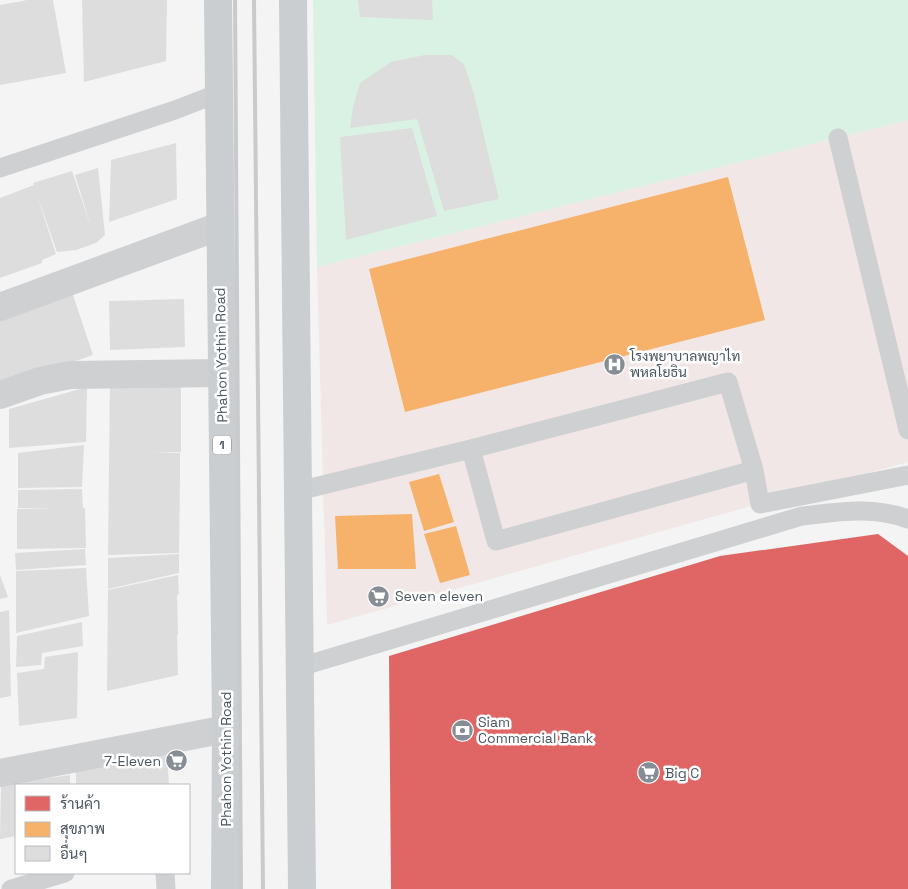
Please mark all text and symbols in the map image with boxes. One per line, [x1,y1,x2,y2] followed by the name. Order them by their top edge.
[211,287,231,423] street label: Phahon Yothin Road
[629,347,740,381] place label: โรงพยาบาลพญาไท พหลโยธิน
[602,352,626,376] hospital icon: โรงพยาบาลพญาไท พหลโยธิน
[213,436,231,454] road number: 1
[367,584,391,608] supermarket icon: Seven eleven
[395,587,483,605] place label: Seven eleven
[217,692,235,826] street label: Phahon Yothin Road
[478,713,594,747] place label: Siam Commercial Bank
[450,718,474,742] bank icon: Siam Commercial Bank
[165,749,189,773] supermarket icon: 7-Eleven
[104,752,161,770] place label: 7-Eleven
[637,761,661,785] supermarket icon: Big C
[665,764,699,782] place label: Big C
[15,784,190,874] legend
[60,794,100,813] text: ร้านค้า
[60,819,105,840] text: สุขภาพ
[60,839,88,863] text: อื่นๆ

